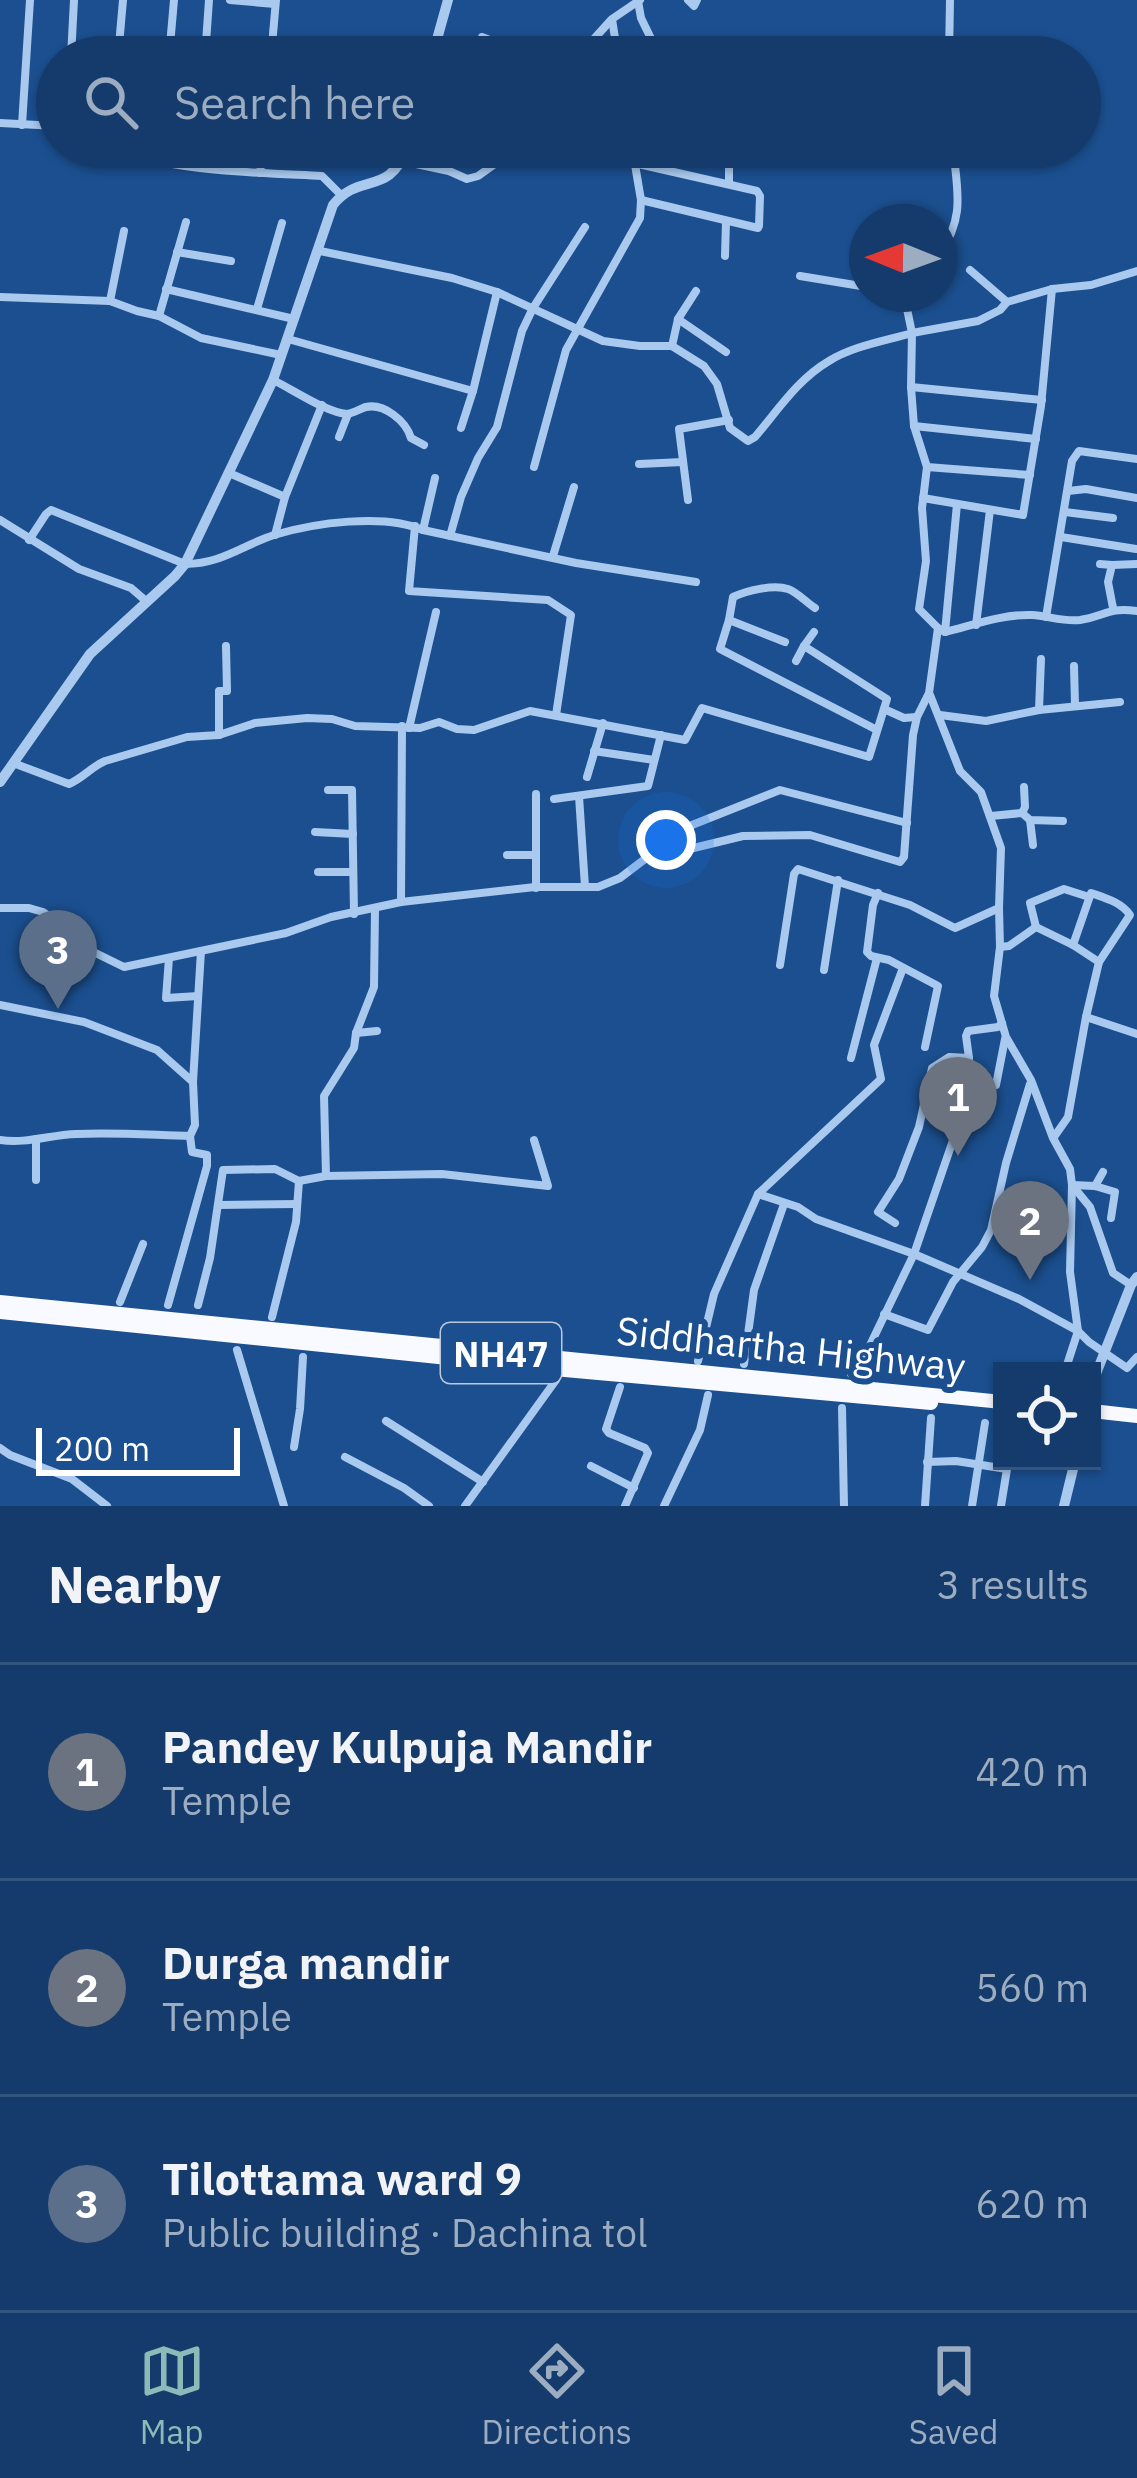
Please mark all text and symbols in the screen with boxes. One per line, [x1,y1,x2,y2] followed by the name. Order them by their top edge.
[36,36,1101,168] search box
[78,69,144,135] icon: search
[174,73,415,131] text: Search here
[849,204,957,312] north arrow
[636,810,696,870] your location
[19,910,97,1009] pin: 3
[919,1057,997,1156] pin: 1
[991,1181,1069,1280] pin: 2
[614,1304,968,1392] street label: Siddhartha Highway
[441,1323,561,1383] road number: NH47
[993,1362,1101,1470] map controls
[993,1362,1101,1470] button: locate
[36,1422,240,1475] scale bar
[54,1427,150,1470] text: 200 m
[48,1551,221,1617] text: Nearby
[937,1559,1089,1610] text: 3 results
[162,1717,652,1775] text: Pandey Kulpuja Mandir
[75,1746,99,1797] text: 1
[976,1746,1089,1797] text: 420 m
[162,1775,292,1826] text: Temple
[162,1933,450,1991] text: Durga mandir
[75,1962,99,2013] text: 2
[976,1962,1089,2013] text: 560 m
[162,1991,292,2042] text: Temple
[162,2149,522,2207] text: Tilottama ward 9
[75,2178,99,2229] text: 3
[976,2178,1089,2229] text: 620 m
[162,2207,648,2258] text: Public building · Dachina tol
[139,2338,205,2453] tab: Map
[482,2338,632,2453] tab: Directions
[909,2338,998,2453] tab: Saved

